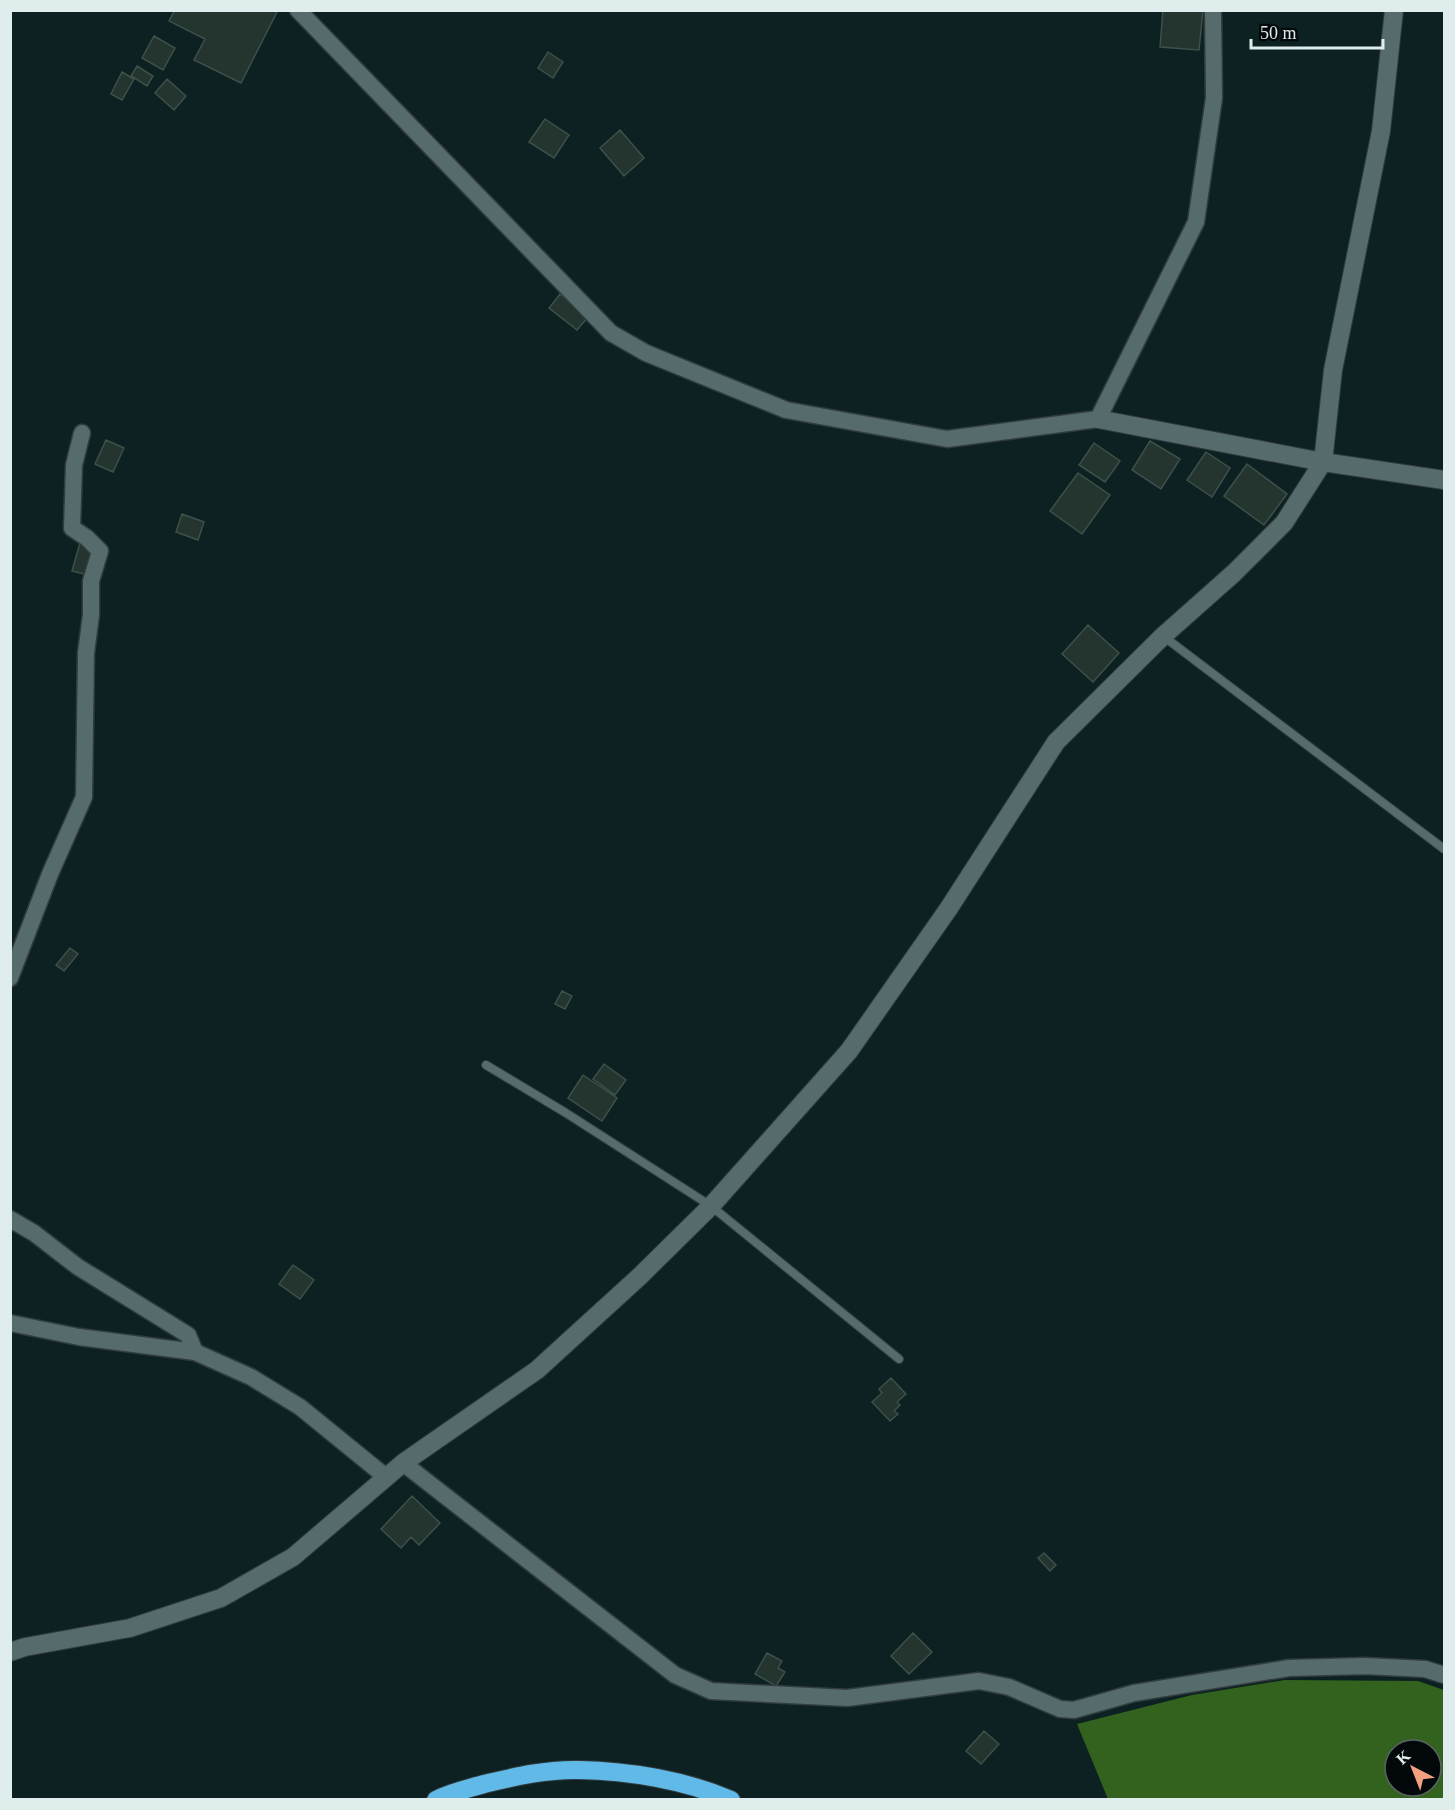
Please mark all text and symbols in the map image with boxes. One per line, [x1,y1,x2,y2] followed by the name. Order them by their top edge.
[1251,12,1383,50] scale bar
[1260,23,1297,43] text: 50 m
[1383,1738,1443,1798] north arrow
[1393,1746,1414,1768] text: K

